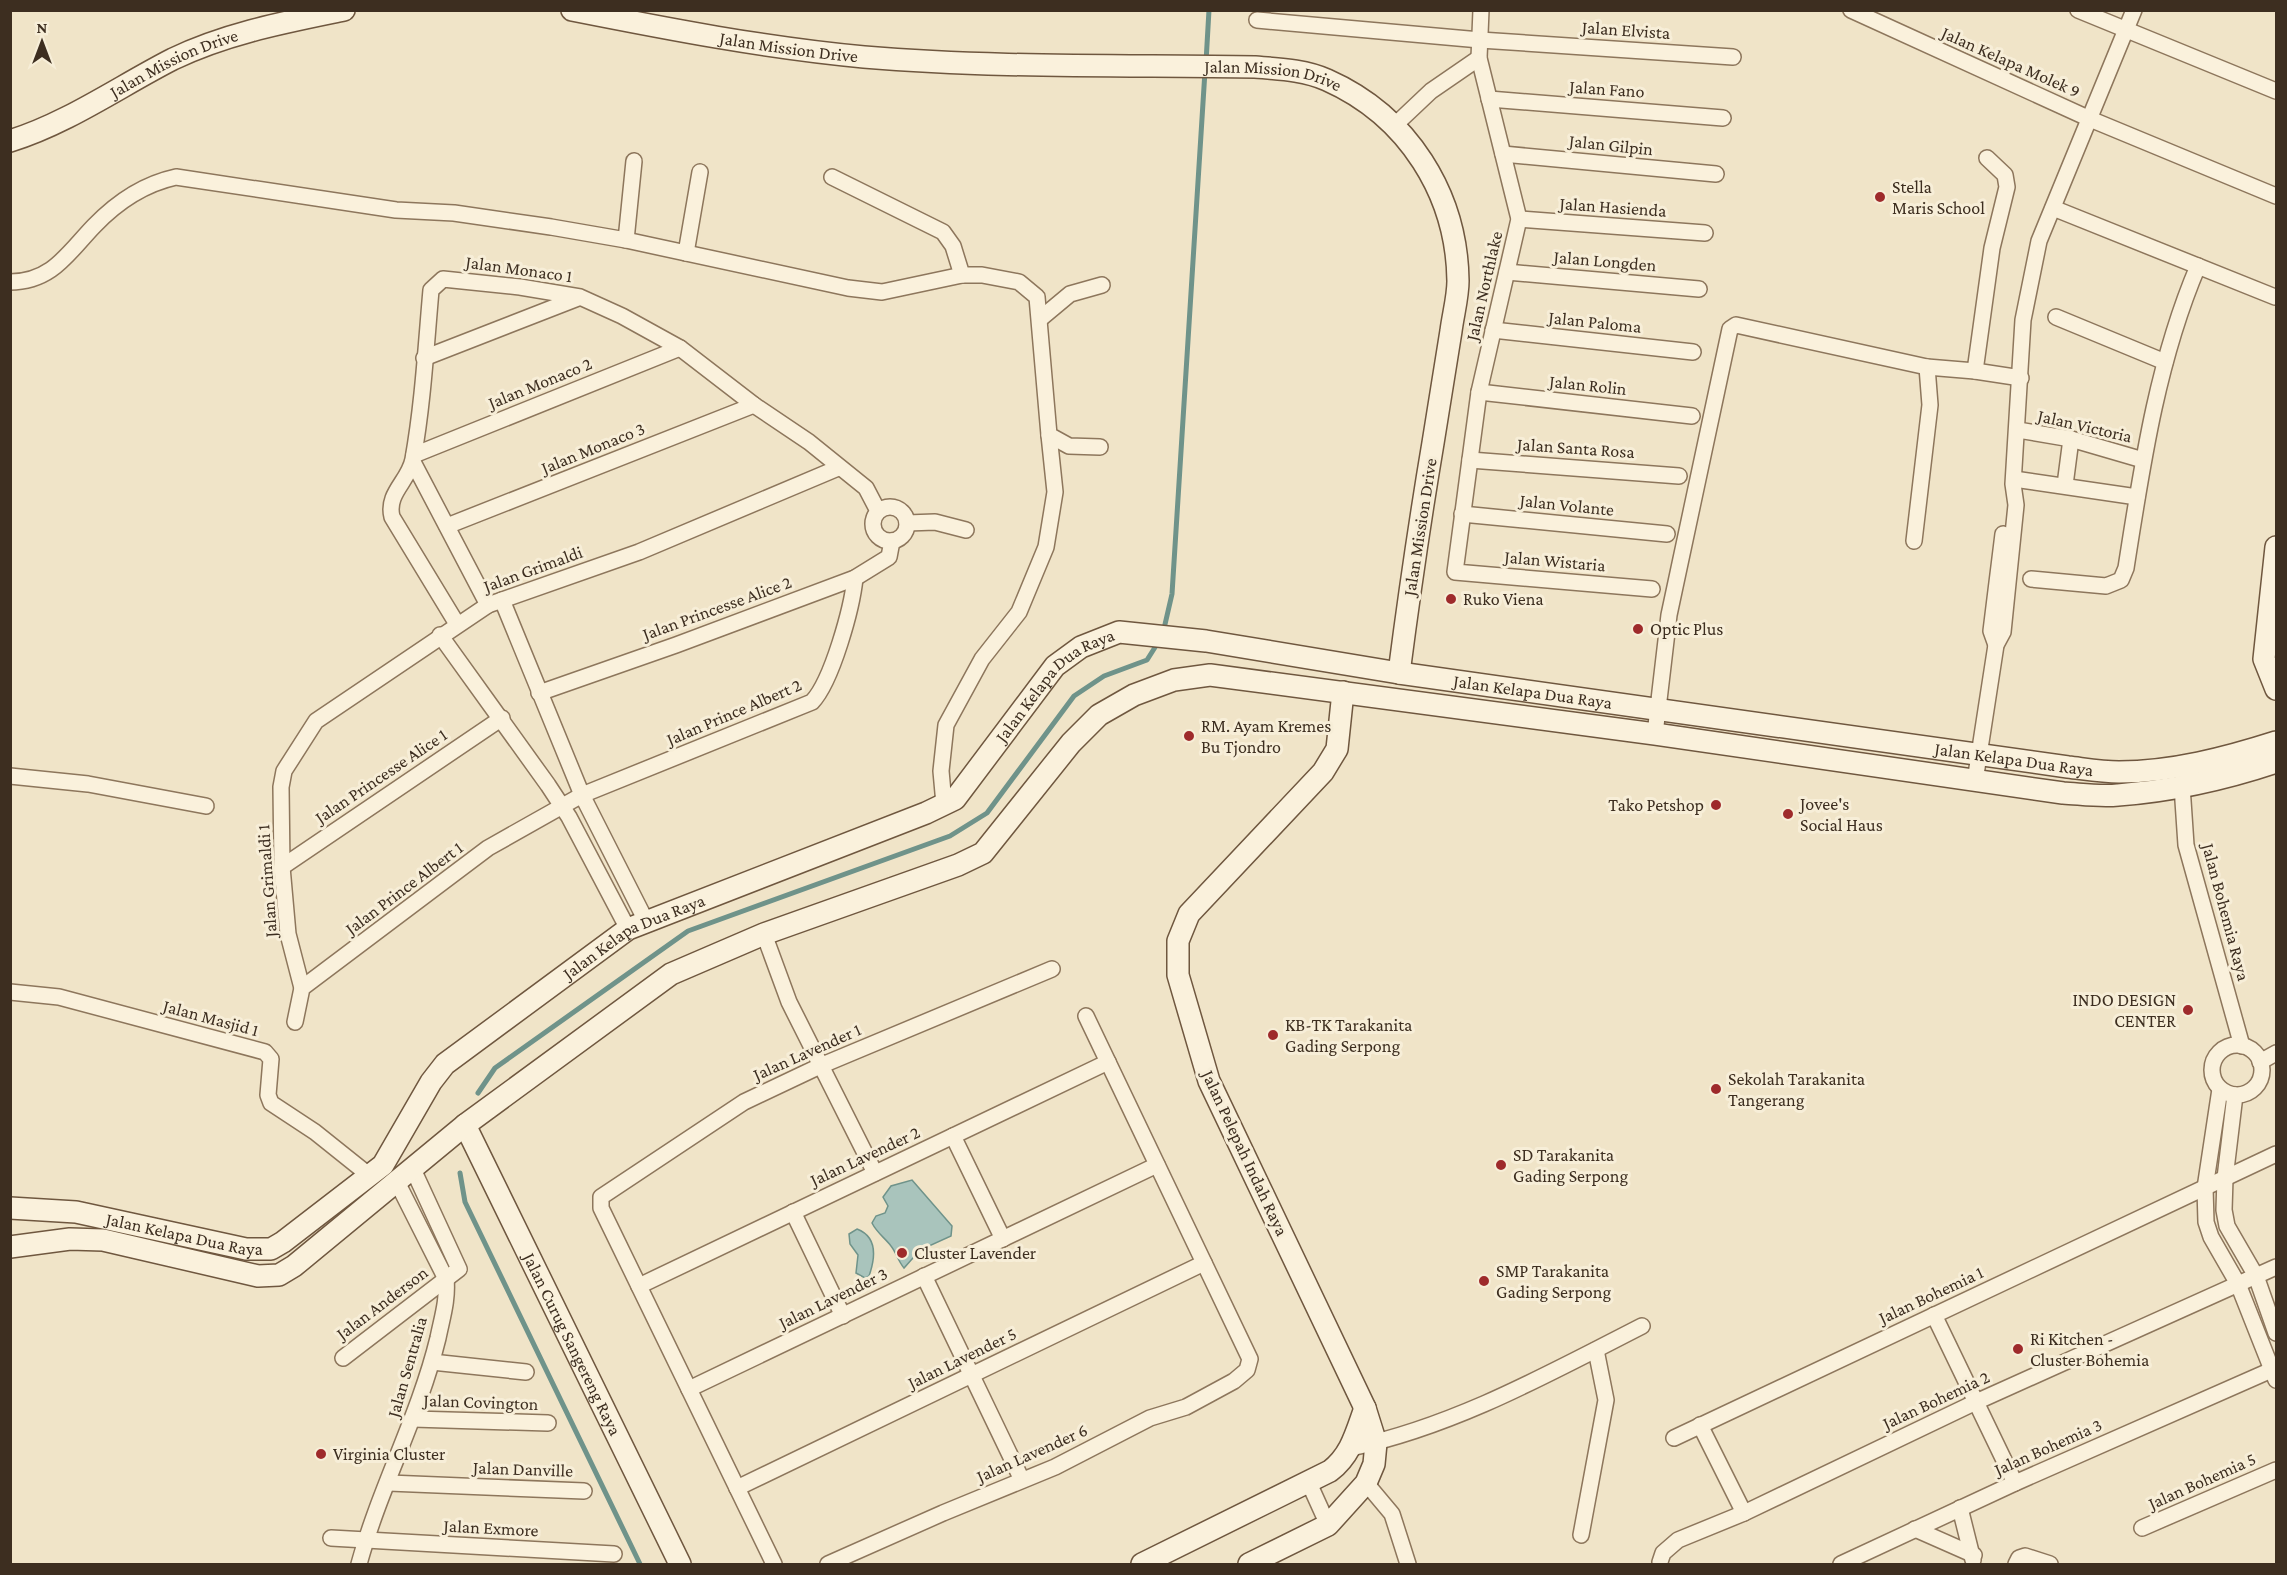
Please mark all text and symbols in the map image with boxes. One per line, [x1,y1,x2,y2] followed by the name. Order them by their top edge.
[12,12,72,72] north arrow
[1579,17,1671,43] street label: Jalan Elvista
[37,19,48,36] text: N
[1937,22,2083,102] street label: Jalan Kelapa Molek 9
[105,25,240,103] street label: Jalan Mission Drive
[716,27,859,66] street label: Jalan Mission Drive
[1202,56,1345,96] street label: Jalan Mission Drive
[1567,76,1645,102] street label: Jalan Fano
[1566,130,1654,159] street label: Jalan Gilpin
[1892,177,1985,218] place label: Stella Maris School
[1873,190,1887,204] marker: Stella Maris School
[1557,193,1667,221] street label: Jalan Hasienda
[1461,229,1506,345] street label: Jalan Northlake
[1551,246,1658,275] street label: Jalan Longden
[463,251,574,286] street label: Jalan Monaco 1
[1546,307,1642,337] street label: Jalan Paloma
[483,353,595,414] street label: Jalan Monaco 2
[1546,371,1628,399] street label: Jalan Rolin
[2034,405,2134,447] street label: Jalan Victoria
[536,418,648,479] street label: Jalan Monaco 3
[1515,434,1635,462] street label: Jalan Santa Rosa
[1399,457,1441,599] street label: Jalan Mission Drive
[1517,490,1615,520] street label: Jalan Volante
[479,542,586,597] street label: Jalan Grimaldi
[1502,546,1606,575] street label: Jalan Wistaria
[638,572,794,645] street label: Jalan Princesse Alice 2
[1463,589,1544,609] place label: Ruko Viena
[1444,592,1458,606] marker: Ruko Viena
[1650,619,1723,639] place label: Optic Plus
[1631,622,1645,636] marker: Optic Plus
[990,625,1117,748] street label: Jalan Kelapa Dua Raya
[1450,670,1613,713] street label: Jalan Kelapa Dua Raya
[662,675,804,750] street label: Jalan Prince Albert 2
[1201,716,1331,758] place label: RM. Ayam Kremes Bu Tjondro
[310,724,451,829] street label: Jalan Princesse Alice 1
[1182,729,1196,743] marker: RM. Ayam Kremes Bu Tjondro
[1932,738,2095,780] street label: Jalan Kelapa Dua Raya
[1798,794,1883,835] place label: Jovee's Social Haus
[1608,795,1704,815] place label: Tako Petshop
[1709,798,1723,812] marker: Tako Petshop
[1781,807,1795,821] marker: Jovee's Social Haus
[253,824,281,940] street label: Jalan Grimaldi 1
[340,837,467,940] street label: Jalan Prince Albert 1
[2197,839,2254,983] street label: Jalan Bohemia Raya
[557,890,708,985] street label: Jalan Kelapa Dua Raya
[2072,990,2177,1031] place label: INDO DESIGN CENTER
[159,995,261,1041] street label: Jalan Masjid 1
[2181,1003,2195,1017] marker: INDO DESIGN CENTER
[1285,1015,1412,1056] place label: KB-TK Tarakanita Gading Serpong
[748,1019,864,1086] street label: Jalan Lavender 1
[1266,1028,1280,1042] marker: KB-TK Tarakanita Gading Serpong
[1197,1065,1292,1239] street label: Jalan Pelepah Indah Raya
[1728,1069,1865,1110] place label: Sekolah Tarakanita Tangerang
[1709,1082,1723,1096] marker: Sekolah Tarakanita Tangerang
[805,1122,923,1191] street label: Jalan Lavender 2
[1513,1145,1628,1186] place label: SD Tarakanita Gading Serpong
[1494,1158,1508,1172] marker: SD Tarakanita Gading Serpong
[102,1208,263,1259] street label: Jalan Kelapa Dua Raya
[914,1243,1037,1263] place label: Cluster Lavender
[895,1246,909,1260] marker: Cluster Lavender
[518,1248,626,1439] street label: Jalan Curug Sangereng Raya
[1496,1261,1611,1302] place label: SMP Tarakanita Gading Serpong
[331,1262,432,1345] street label: Jalan Anderson
[1874,1262,1986,1329] street label: Jalan Bohemia 1
[774,1263,891,1334] street label: Jalan Lavender 3
[1477,1274,1491,1288] marker: SMP Tarakanita Gading Serpong
[383,1314,431,1422] street label: Jalan Sentralia
[903,1323,1020,1394] street label: Jalan Lavender 5
[2030,1329,2149,1370] place label: Ri Kitchen - Cluster Bohemia
[2011,1342,2025,1356] marker: Ri Kitchen - Cluster Bohemia
[1878,1367,1993,1434] street label: Jalan Bohemia 2
[421,1390,539,1414] street label: Jalan Covington
[1989,1414,2105,1480] street label: Jalan Bohemia 3
[972,1420,1090,1487] street label: Jalan Lavender 6
[333,1444,446,1464] place label: Virginia Cluster
[314,1447,328,1461] marker: Virginia Cluster
[2143,1448,2259,1514] street label: Jalan Bohemia 5
[471,1457,573,1481] street label: Jalan Danville
[441,1515,539,1540] street label: Jalan Exmore

